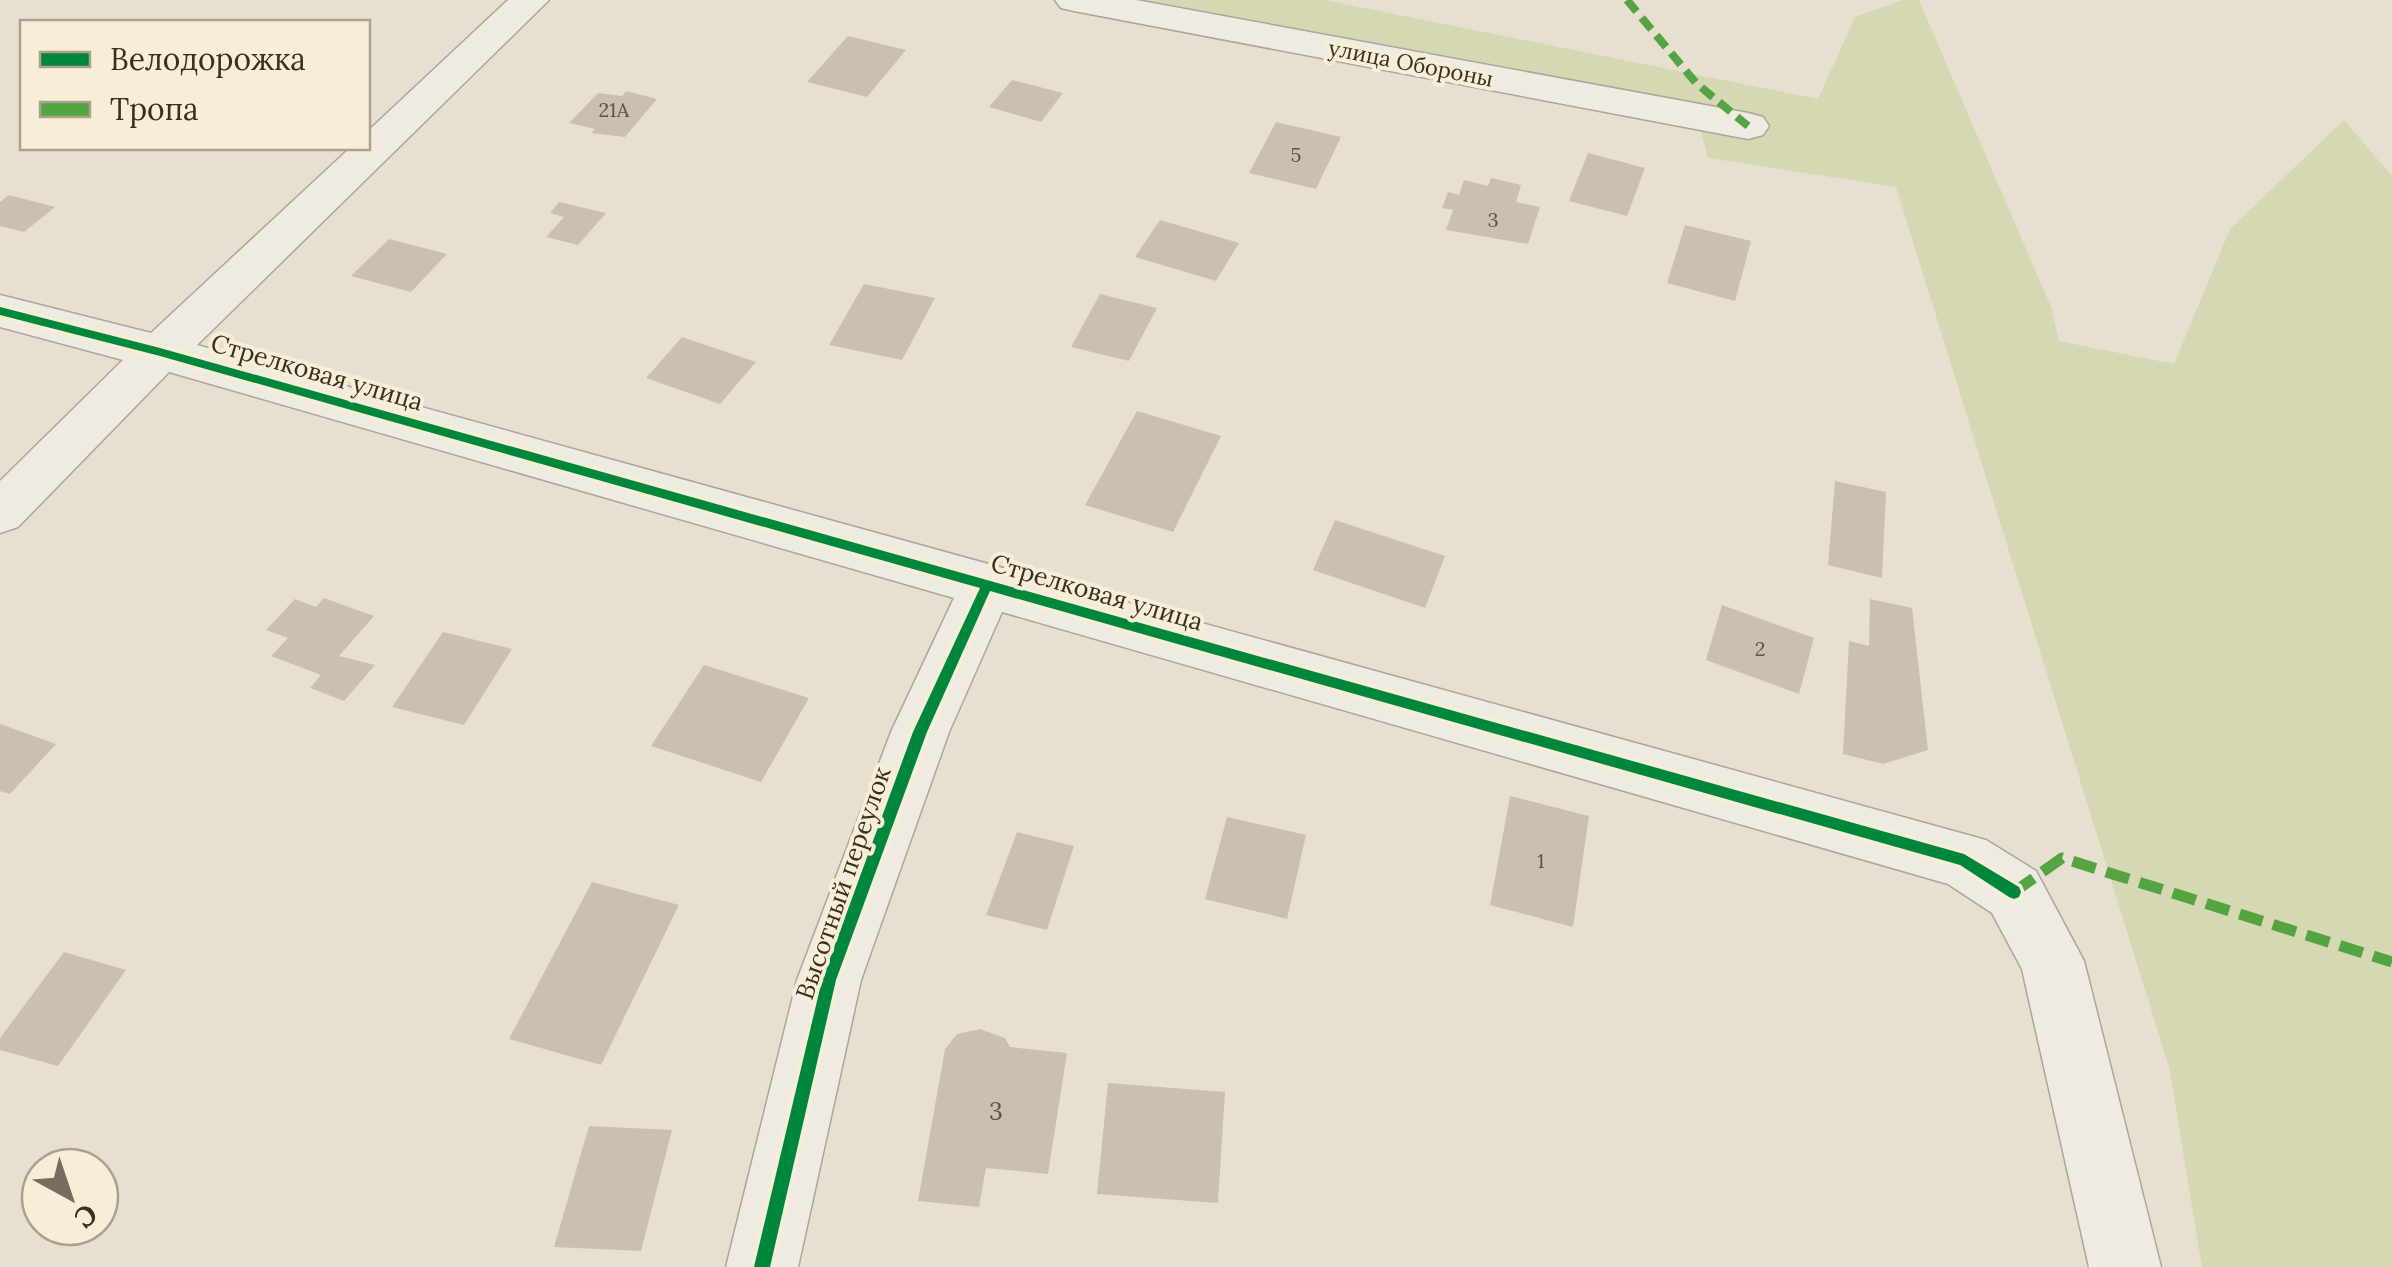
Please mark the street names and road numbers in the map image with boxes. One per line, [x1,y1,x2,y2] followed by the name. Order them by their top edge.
[1326,33,1496,93] street label: улица Обороны
[207,326,427,418] street label: Стрелковая улица
[987,546,1207,638] street label: Стрелковая улица
[788,762,898,1004] street label: Высотный переулок

